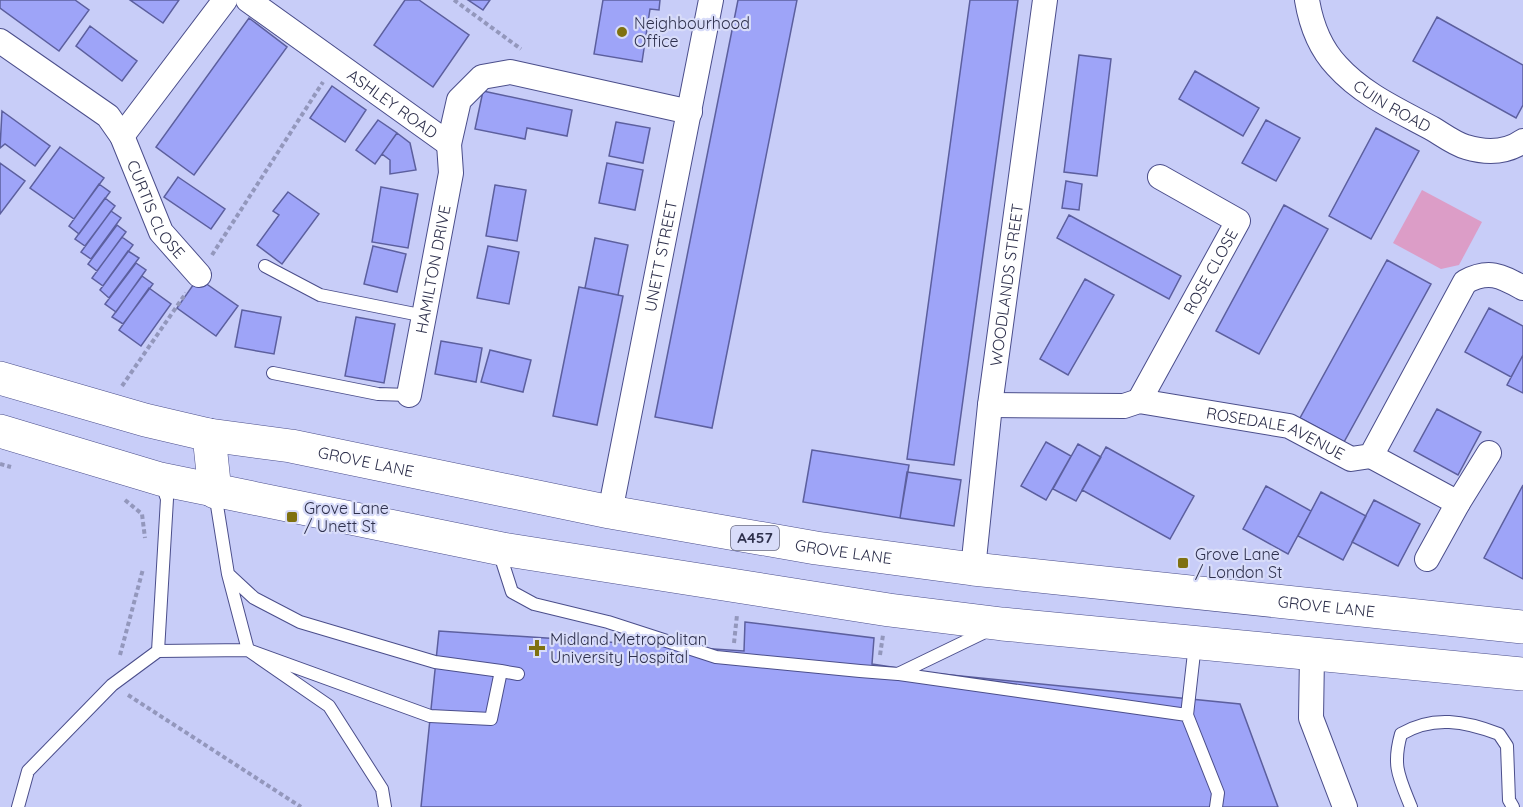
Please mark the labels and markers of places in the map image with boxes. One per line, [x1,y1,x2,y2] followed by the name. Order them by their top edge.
[634,13,750,51] place label: Neighbourhood Office
[615,25,629,39] marker: Neighbourhood Office
[304,498,389,536] place label: Grove Lane / Unett St
[285,510,299,524] marker: Grove Lane / Unett St
[1195,544,1283,582] place label: Grove Lane / London St
[1176,556,1190,570] marker: Grove Lane / London St
[550,629,707,667] place label: Midland Metropolitan University Hospital
[528,639,546,657] marker: Midland Metropolitan University Hospital

